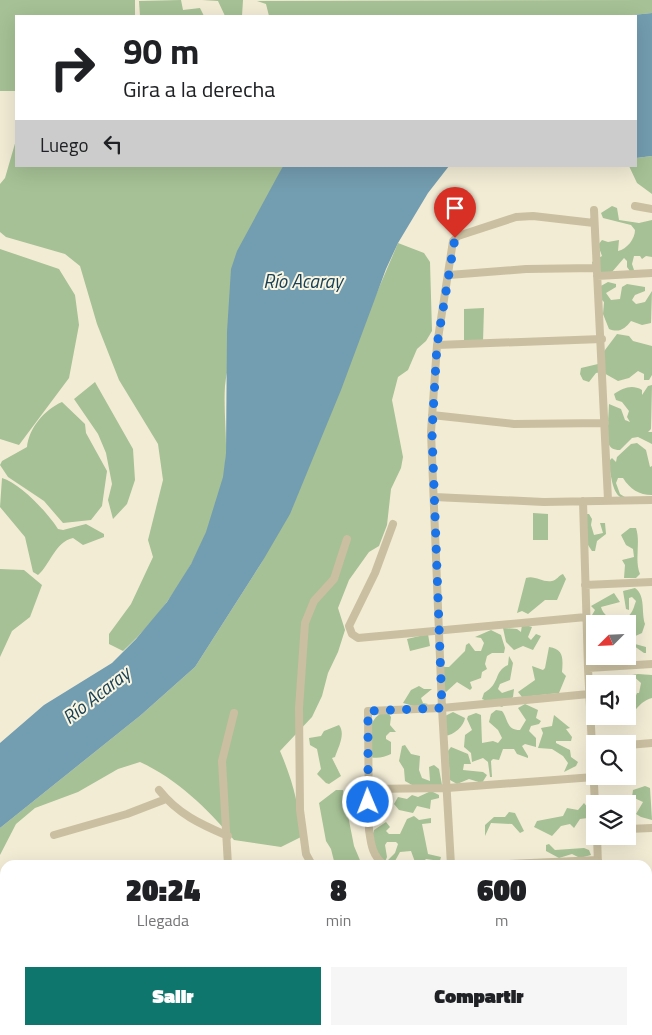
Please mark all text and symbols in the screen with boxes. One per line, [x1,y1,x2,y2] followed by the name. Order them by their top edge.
[123,24,199,78] text: 90 m
[40,35,105,100] icon: right
[123,72,275,106] text: Gira a la derecha
[40,130,89,159] text: Luego
[99,130,127,158] icon: left
[434,187,476,238] pin
[441,194,469,222] icon: arrive
[263,266,345,295] water label: Río Acaray
[586,615,636,665] north arrow
[586,615,636,845] map controls
[55,657,138,731] water label: Río Acaray
[586,675,636,725] button: sound
[586,735,636,785] button: search
[341,775,393,827] position arrow
[586,795,636,845] button: layers
[126,867,200,913] text: 20:24
[330,867,347,913] text: 8
[477,867,526,913] text: 600
[137,908,189,932] text: Llegada
[326,908,351,932] text: min
[495,908,508,932] text: m
[25,967,321,1025] button: Salir
[331,967,627,1025] button: Compartir

